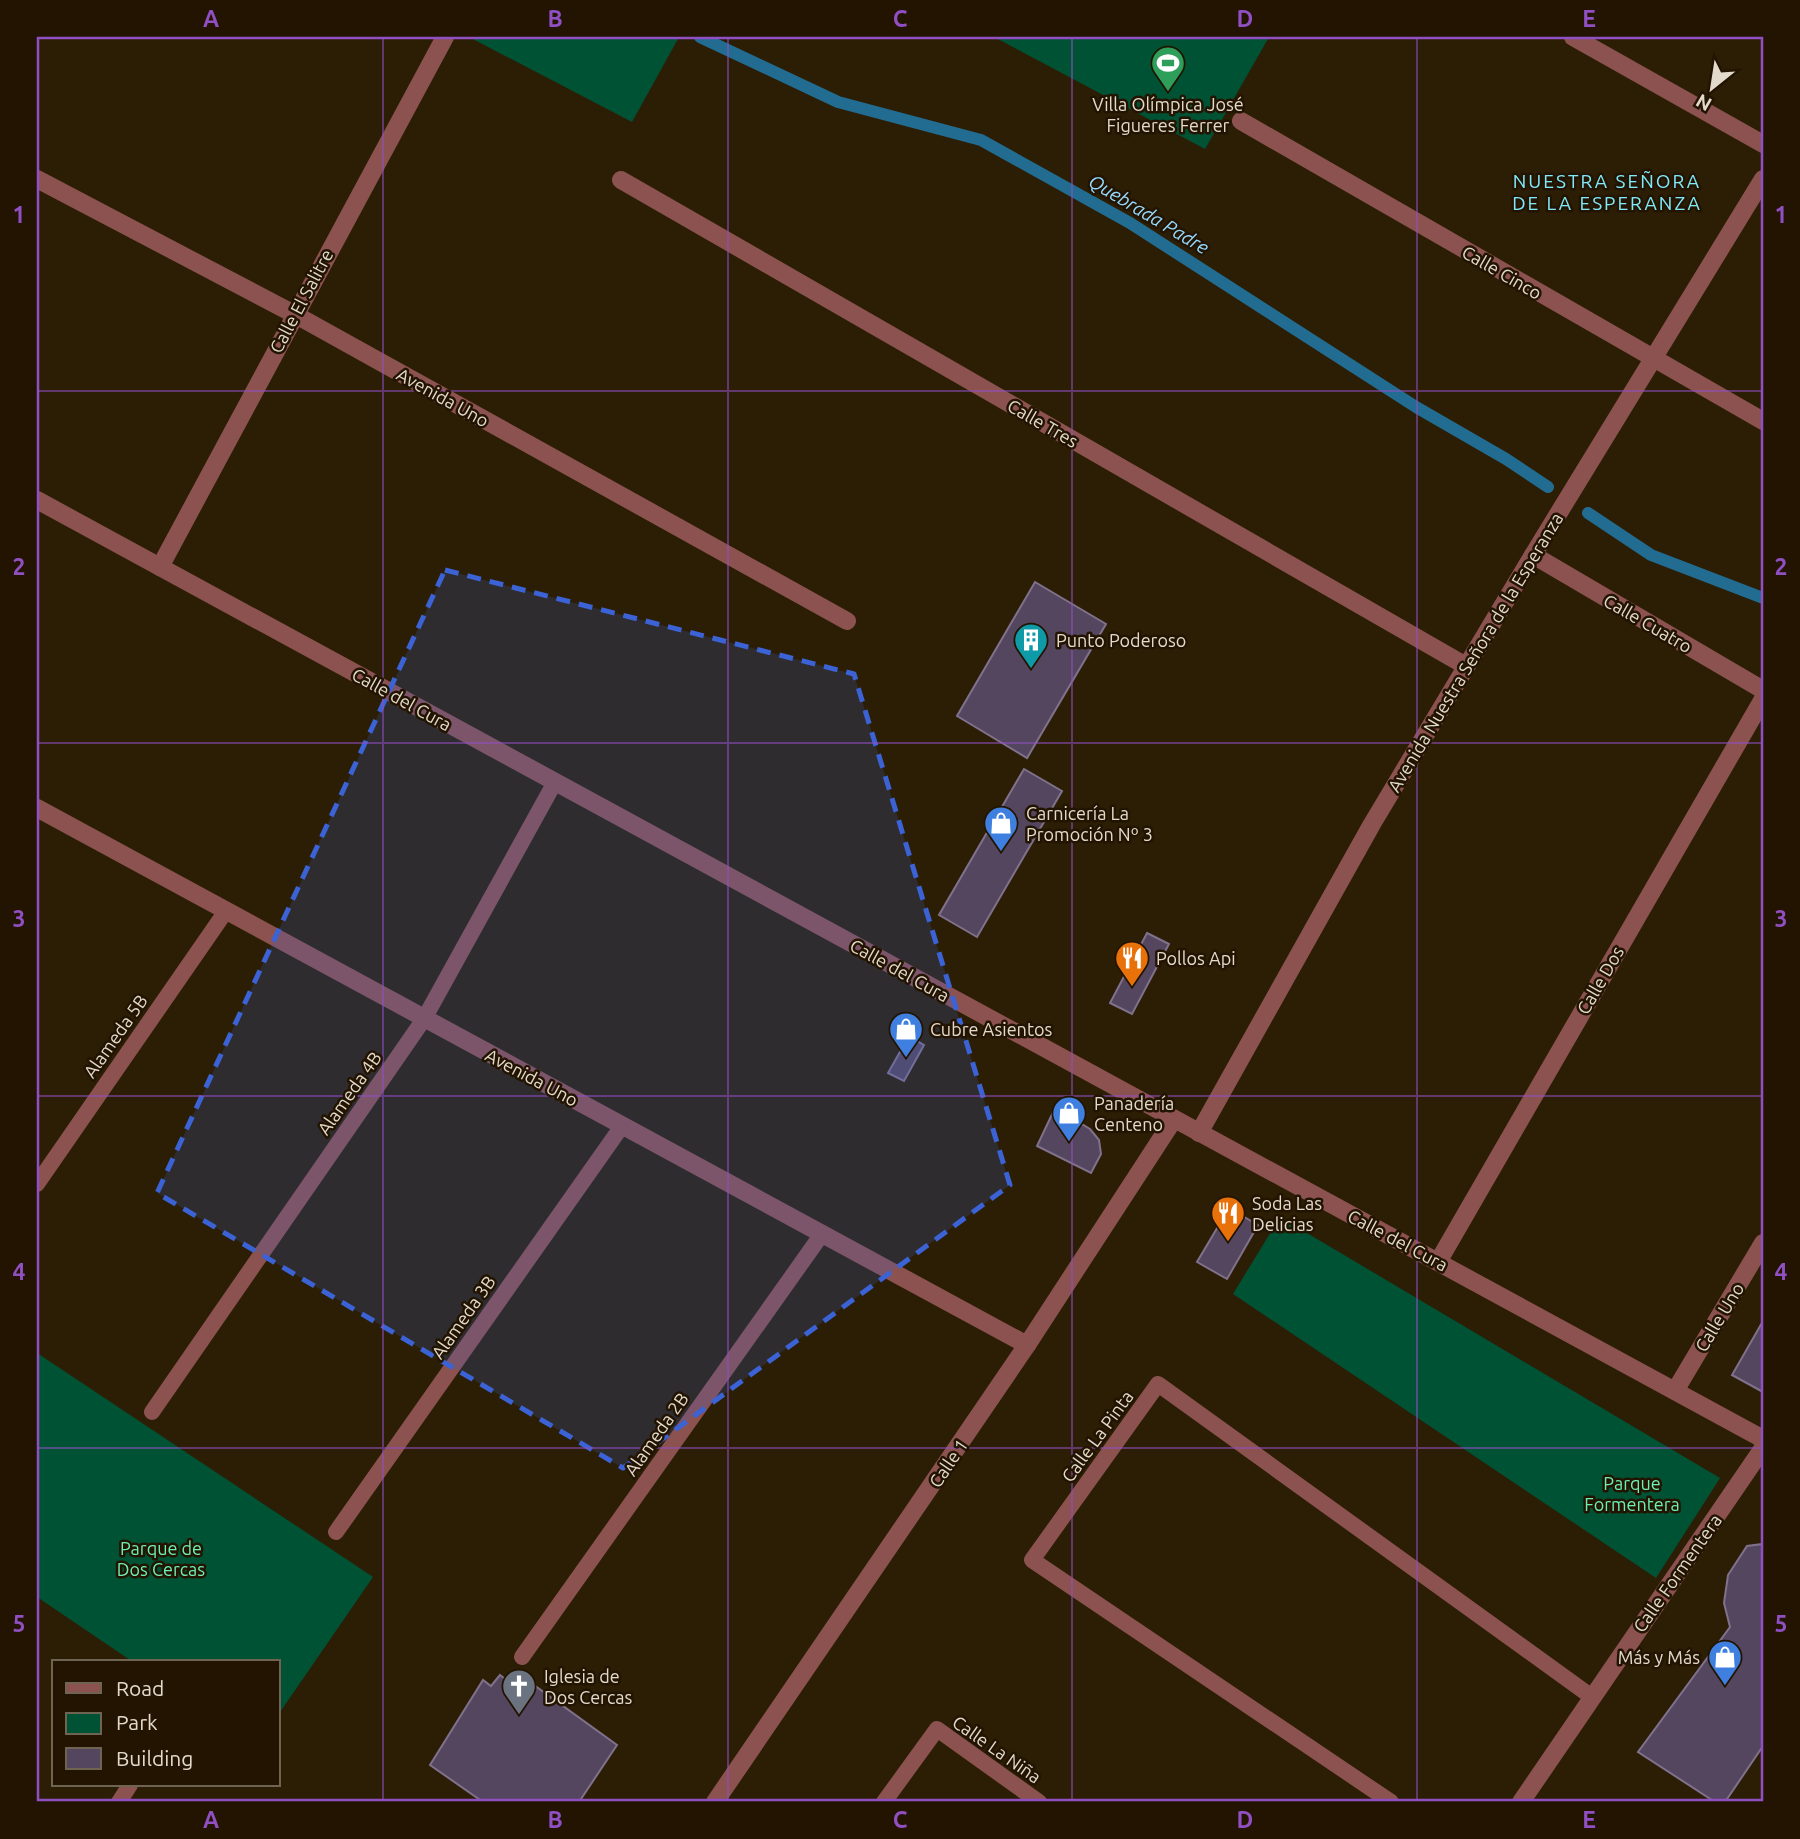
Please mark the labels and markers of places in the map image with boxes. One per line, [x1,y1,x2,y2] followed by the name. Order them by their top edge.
[1149,44,1187,93] sports icon: Villa Olímpica José Figueres Ferrer
[1092,94,1244,135] place label: Villa Olímpica José Figueres Ferrer
[1012,621,1050,670] building icon: Punto Poderoso
[1056,630,1186,650] place label: Punto Poderoso
[1026,803,1153,844] place label: Carnicería La Promoción Nº 3
[982,804,1020,853] shop icon: Carnicería La Promoción Nº 3
[1113,939,1151,988] restaurant icon: Pollos Api
[1156,948,1236,968] place label: Pollos Api
[887,1010,925,1059] shop icon: Cubre Asientos
[930,1019,1052,1039] place label: Cubre Asientos
[1094,1093,1174,1134] place label: Panadería Centeno
[1050,1094,1088,1143] shop icon: Panadería Centeno
[1252,1193,1322,1234] place label: Soda Las Delicias
[1209,1194,1247,1243] restaurant icon: Soda Las Delicias
[1706,1638,1744,1687] shop icon: Más y Más
[1618,1647,1700,1667] place label: Más y Más
[544,1666,632,1707] place label: Iglesia de Dos Cercas
[500,1667,538,1716] church icon: Iglesia de Dos Cercas

